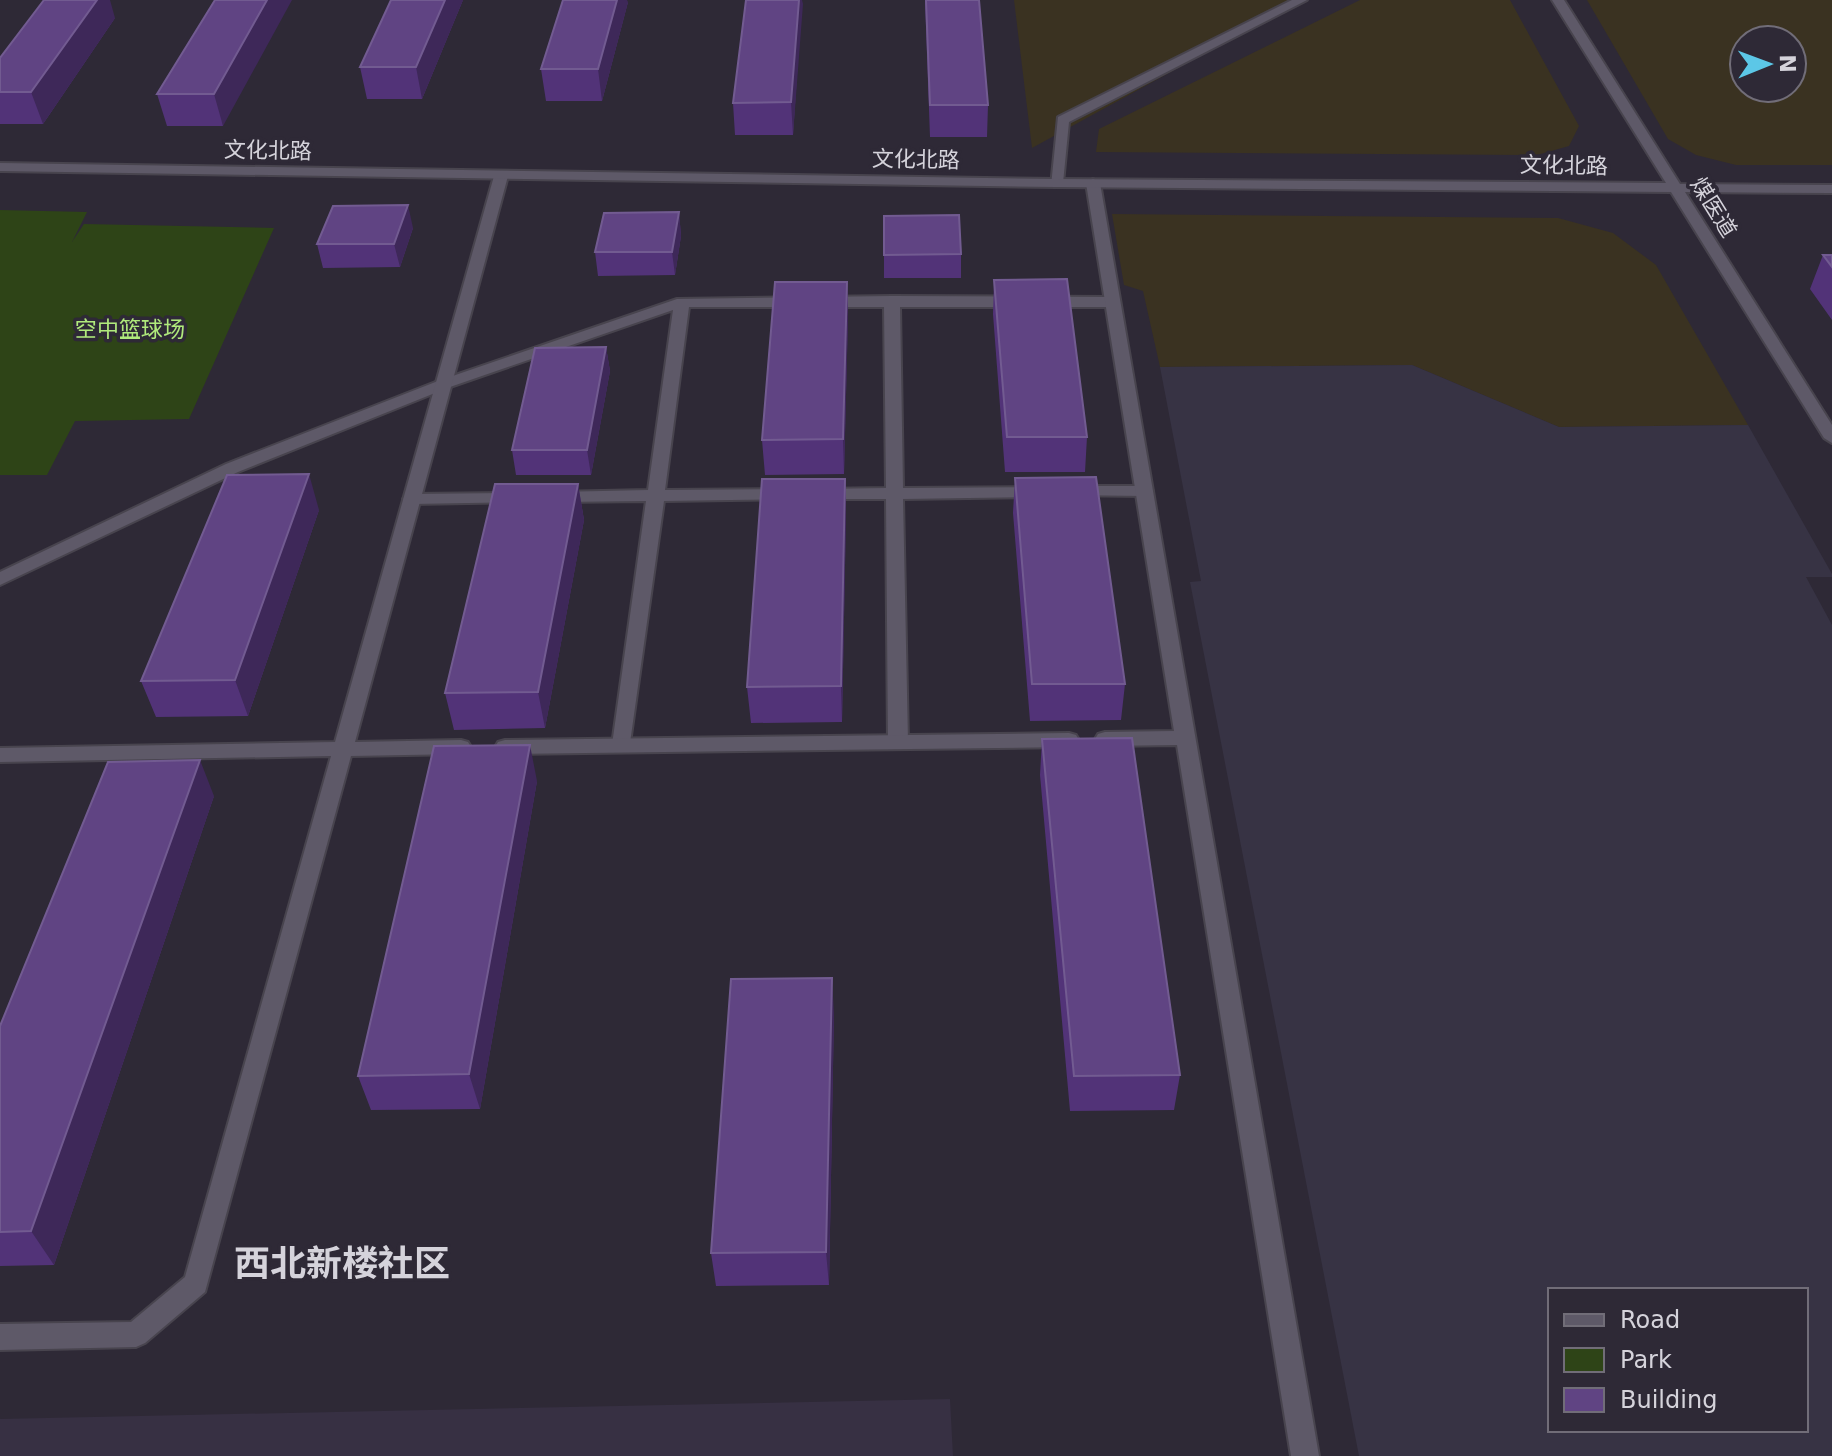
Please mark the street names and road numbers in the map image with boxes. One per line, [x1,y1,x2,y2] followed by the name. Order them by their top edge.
[224,137,312,164] street label: 文化北路
[872,146,960,173] street label: 文化北路
[1520,152,1608,179] street label: 文化北路
[1685,173,1742,242] street label: 煤医道

